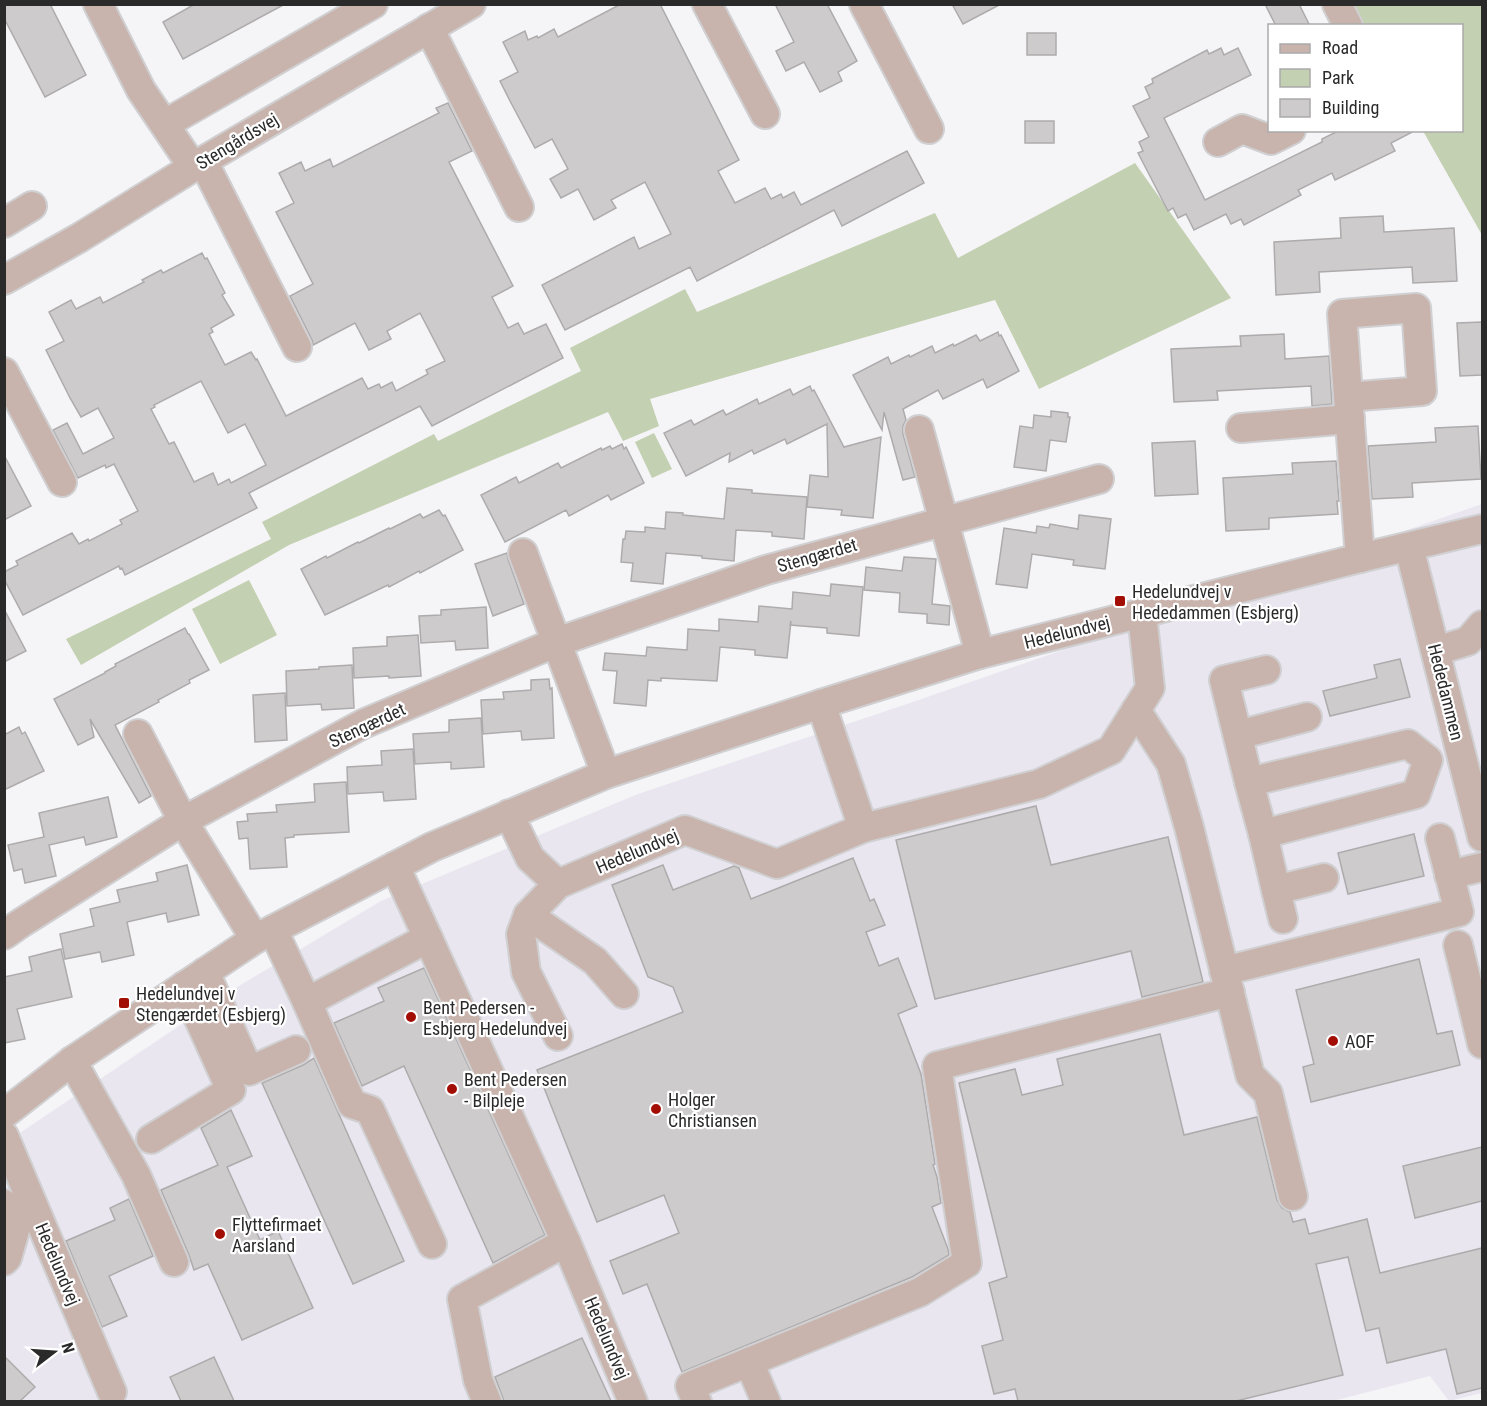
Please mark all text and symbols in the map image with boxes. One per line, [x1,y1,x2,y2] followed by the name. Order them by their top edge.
[1268,24,1463,132] legend
[1322,37,1358,58] text: Road
[1322,67,1354,88] text: Park
[1322,97,1379,118] text: Building
[192,108,282,174] street label: Stengårdsvej
[775,534,859,576] street label: Stengærdet
[1132,581,1299,624] place label: Hedelundvej v Hededammen (Esbjerg)
[1113,594,1127,608] marker: Hedelundvej v Hededammen (Esbjerg)
[1022,611,1112,653] street label: Hedelundvej
[1424,642,1468,742] street label: Hededammen
[325,698,409,752] street label: Stengærdet
[593,824,681,878] street label: Hedelundvej
[136,983,286,1026] place label: Hedelundvej v Stengærdet (Esbjerg)
[117,996,131,1010] marker: Hedelundvej v Stengærdet (Esbjerg)
[423,997,567,1039] place label: Bent Pedersen - Esbjerg Hedelundvej
[404,1010,418,1024] marker: Bent Pedersen - Esbjerg Hedelundvej
[1345,1031,1375,1052] place label: AOF
[1326,1034,1340,1048] marker: AOF
[464,1069,567,1111] place label: Bent Pedersen - Bilpleje
[445,1082,459,1096] marker: Bent Pedersen - Bilpleje
[668,1089,757,1131] place label: Holger Christiansen
[649,1102,663,1116] marker: Holger Christiansen
[232,1214,322,1256] place label: Flyttefirmaet Aarsland
[31,1220,85,1308] street label: Hedelundvej
[213,1227,227,1241] marker: Flyttefirmaet Aarsland
[580,1294,634,1382] street label: Hedelundvej
[24,1322,84,1382] north arrow
[57,1340,78,1355] text: N

